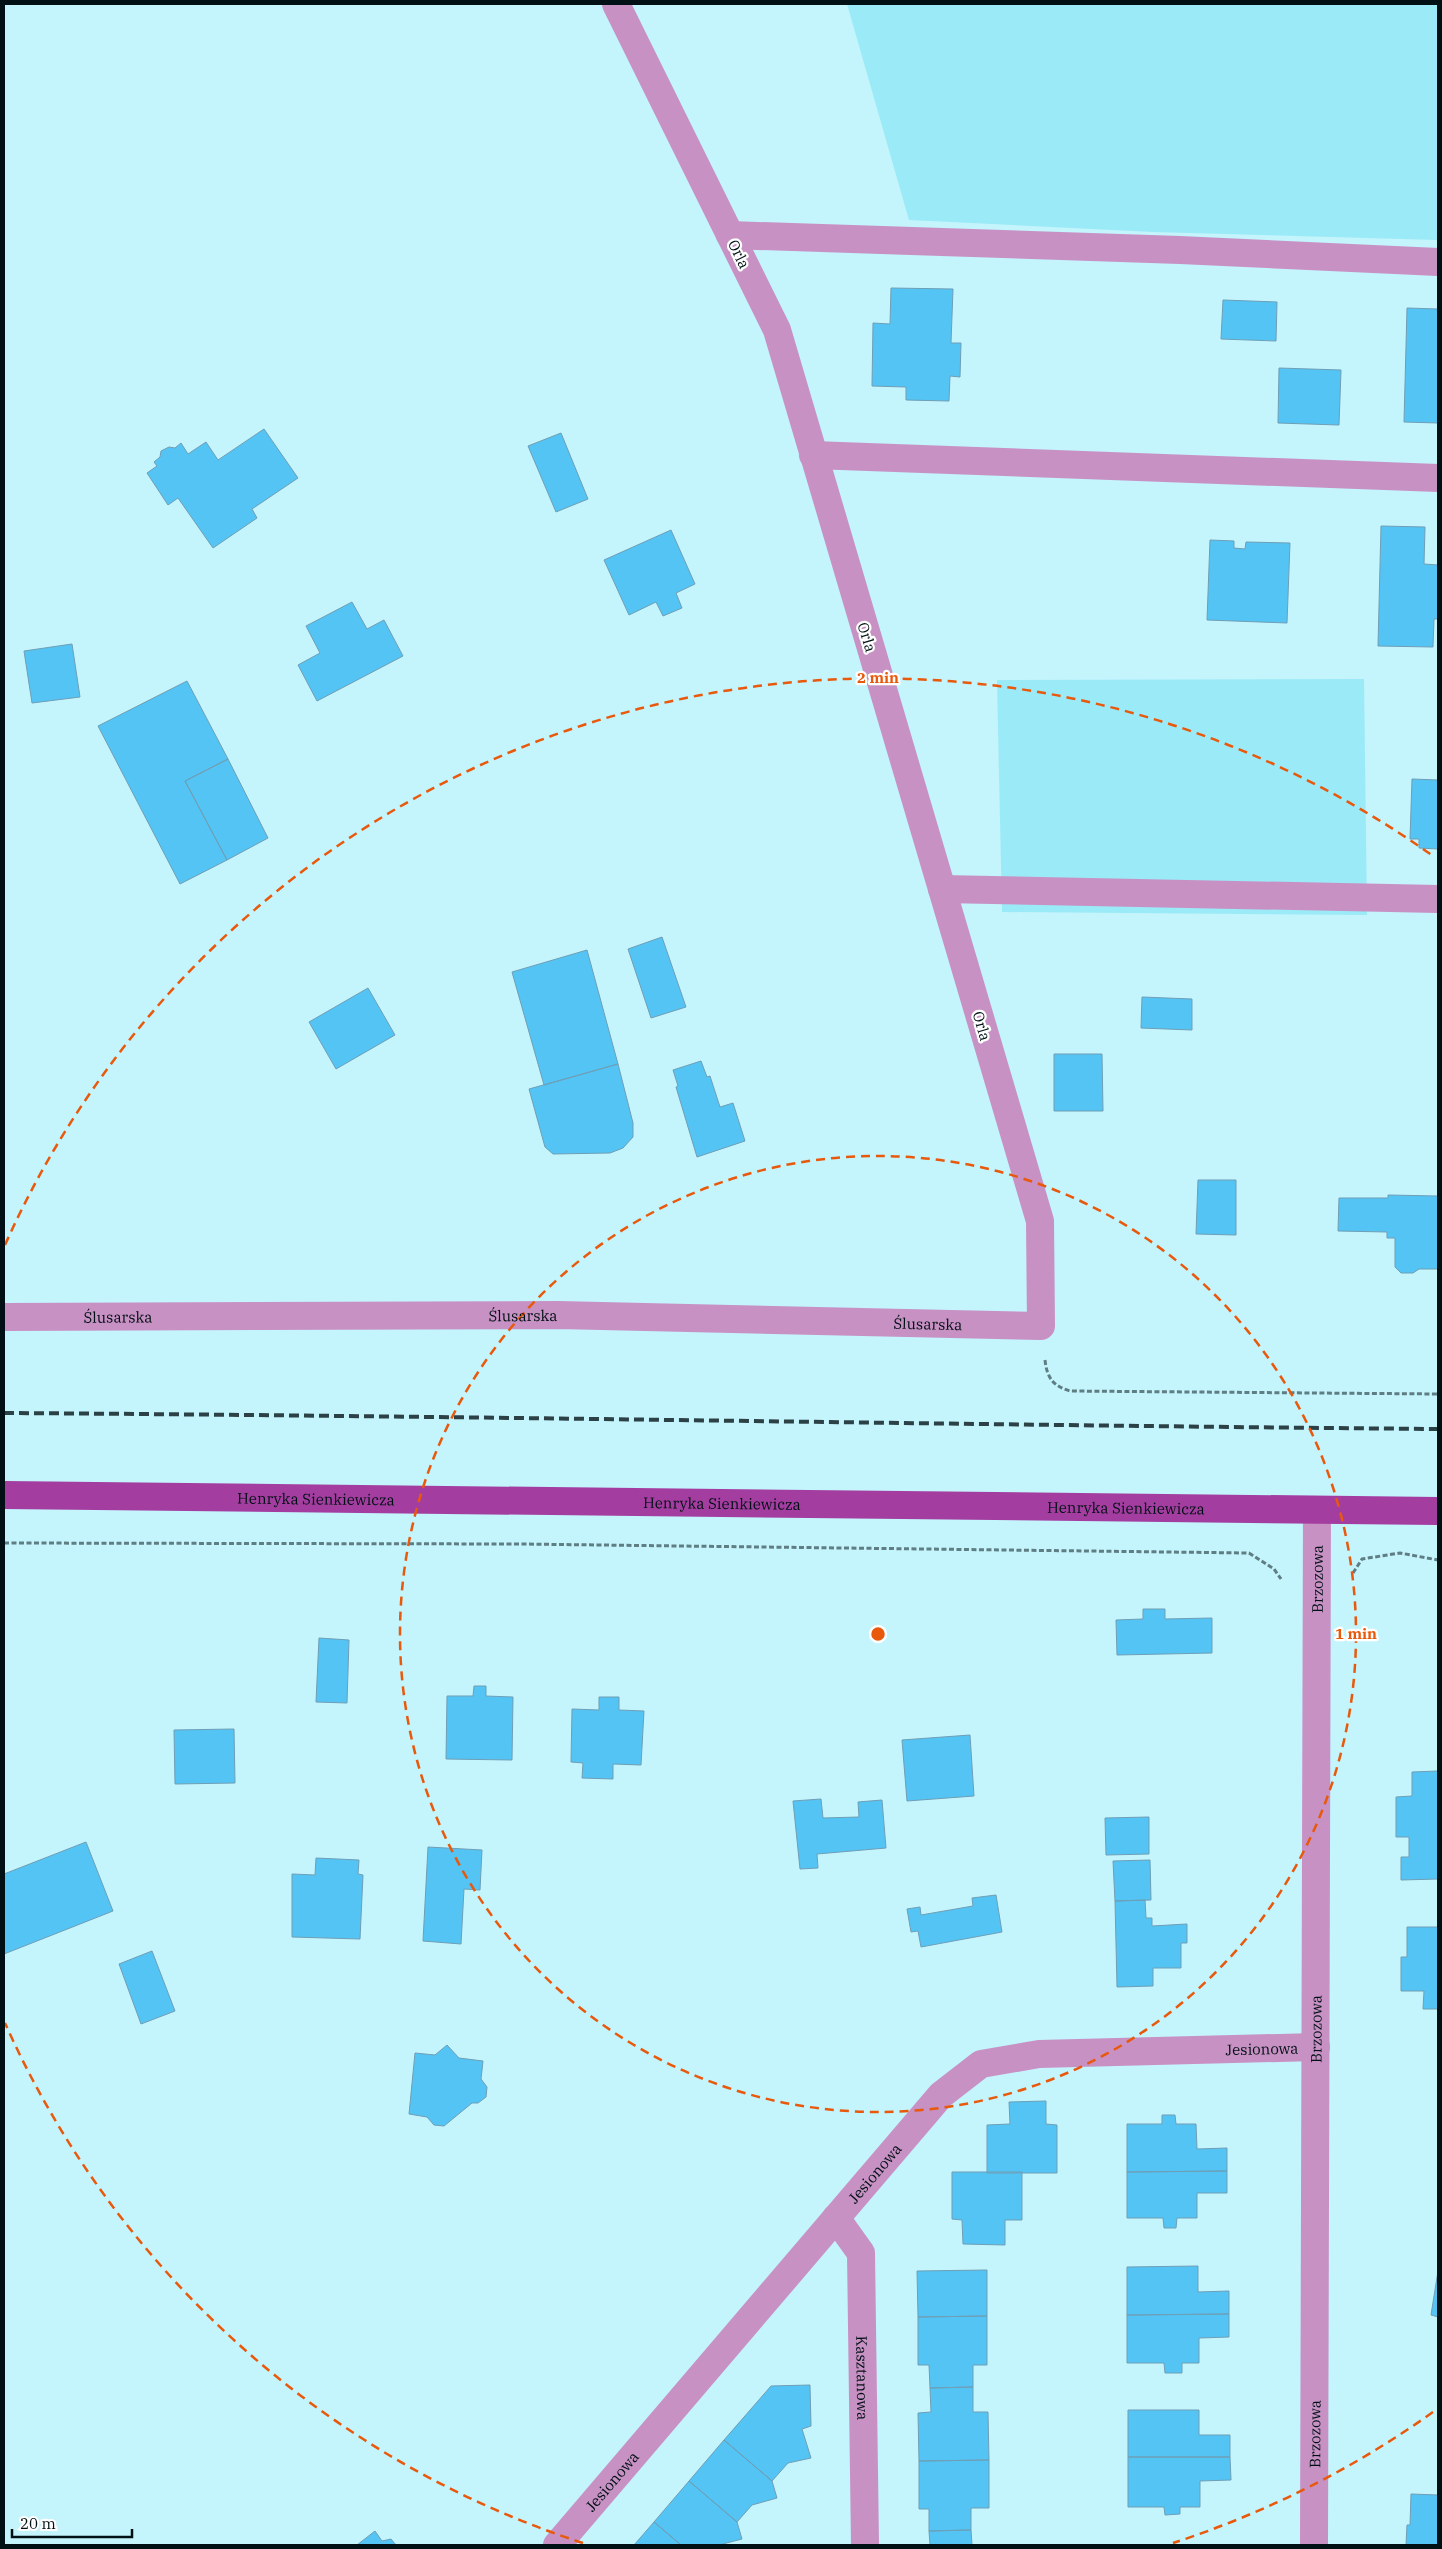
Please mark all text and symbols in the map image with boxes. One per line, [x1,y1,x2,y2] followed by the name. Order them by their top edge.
[724,236,754,272] street label: Orla
[854,620,880,654] street label: Orla
[857,668,899,687] text: 2 min
[969,1009,995,1043] street label: Orla
[488,1306,558,1325] street label: Ślusarska
[83,1307,153,1326] street label: Ślusarska
[893,1313,963,1334] street label: Ślusarska
[237,1488,395,1509] street label: Henryka Sienkiewicza
[643,1493,801,1513] street label: Henryka Sienkiewicza
[1047,1497,1205,1518] street label: Henryka Sienkiewicza
[1307,1545,1326,1613] street label: Brzozowa
[1335,1624,1377,1643] text: 1 min
[869,1625,887,1643] centre of rings
[1306,1995,1325,2063] street label: Brzozowa
[1225,2038,1299,2059] street label: Jesionowa
[843,2139,905,2207] street label: Jesionowa
[853,2336,873,2420] street label: Kasztanowa
[1305,2400,1324,2468] street label: Brzozowa
[581,2447,642,2515] street label: Jesionowa
[12,2506,132,2538] scale bar
[20,2514,56,2533] text: 20 m

